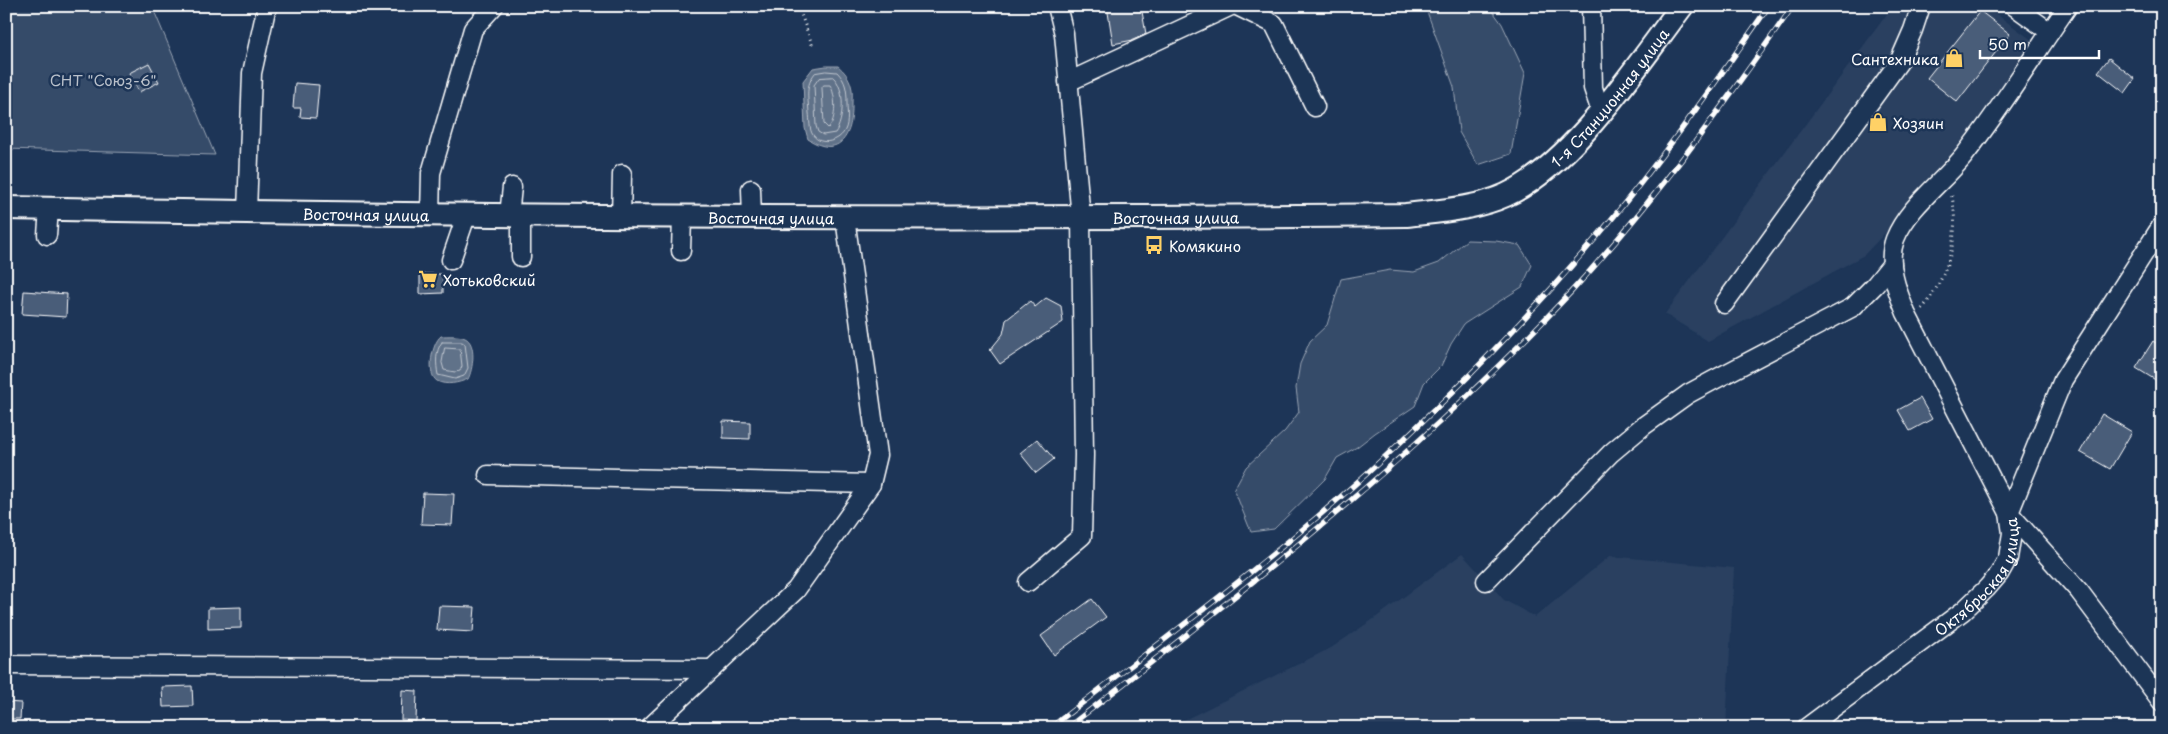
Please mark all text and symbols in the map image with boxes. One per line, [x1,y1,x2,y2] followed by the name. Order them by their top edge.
[1545,22,1674,172] street label: 1-я Станционная улица
[1980,28,2099,60] scale bar
[1988,32,2027,55] text: 50 m
[1851,47,1940,70] place label: Сантехника
[1943,47,1965,69] shop icon: Сантехника
[50,68,156,91] park label: СНТ "Союз-6"
[1867,111,1889,133] shop icon: Хозяин
[1893,111,1944,134] place label: Хозяин
[302,201,430,226] street label: Восточная улица
[708,205,835,229] street label: Восточная улица
[1113,205,1240,229] street label: Восточная улица
[1143,234,1165,256] bus stop icon: Комякино
[1169,234,1241,257] place label: Комякино
[417,268,439,290] supermarket icon: Хотьковский
[443,268,536,291] place label: Хотьковский
[1929,516,2024,641] street label: Октябрьская улица

